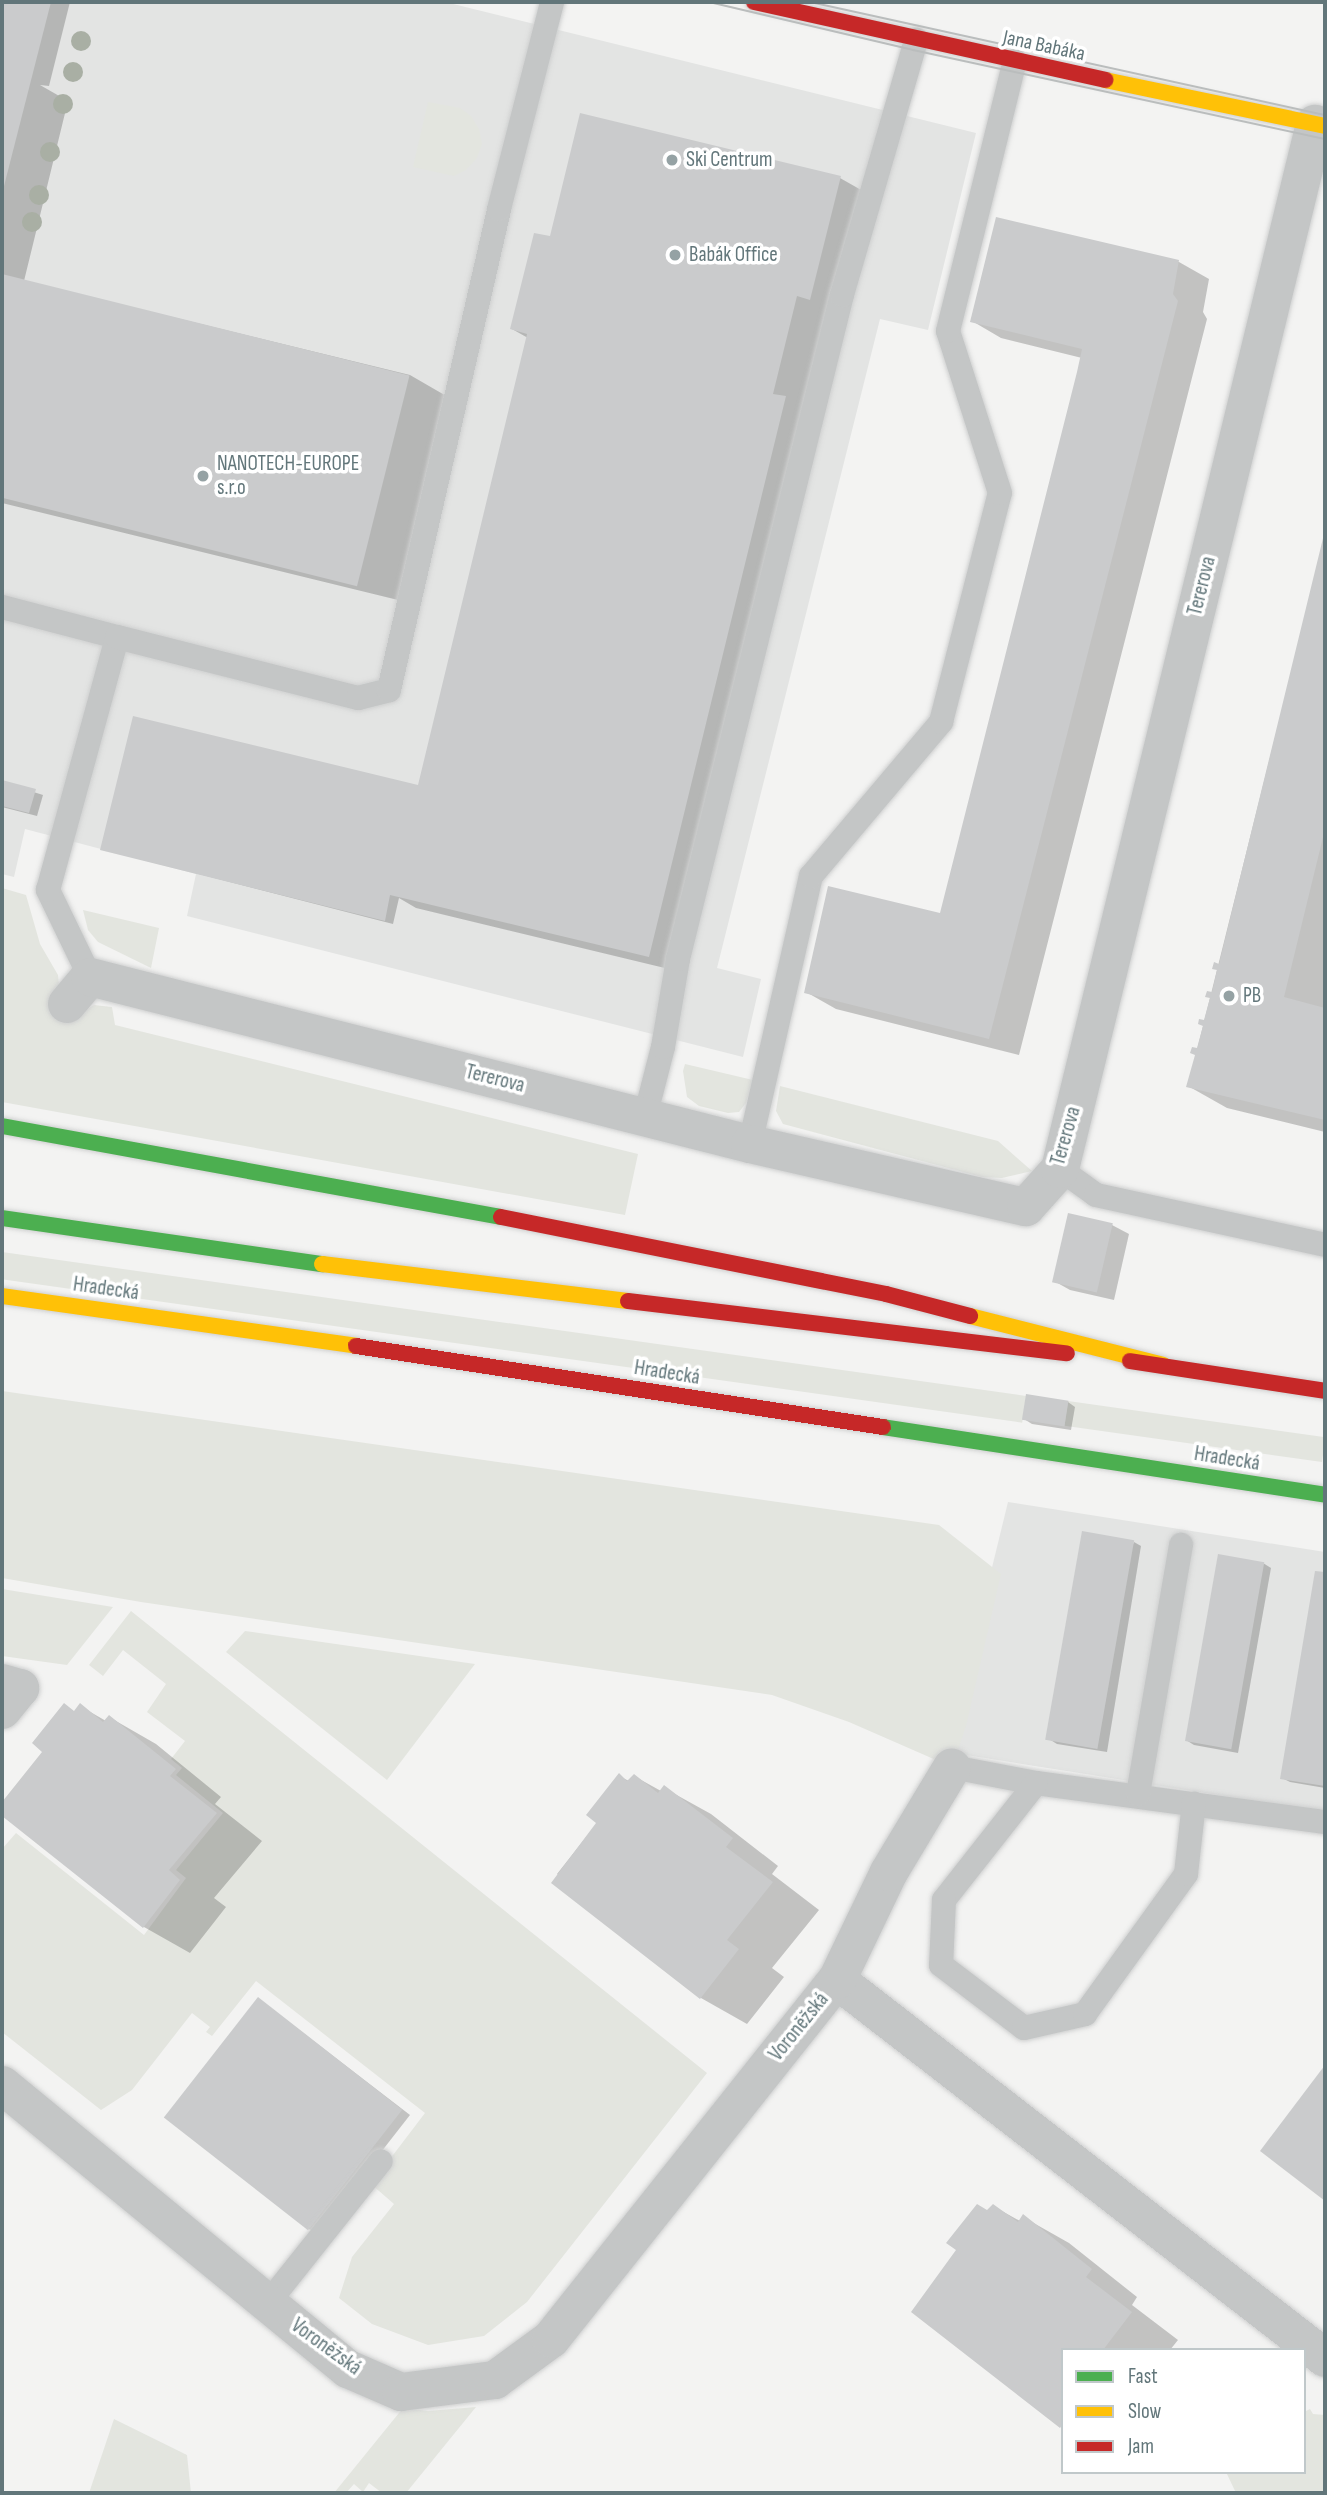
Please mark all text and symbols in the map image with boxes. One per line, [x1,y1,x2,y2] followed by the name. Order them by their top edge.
[1001,25,1087,67] street label: Jana Babáka
[686,147,773,173] place label: Ski Centrum
[664,152,680,168] marker: Ski Centrum
[689,242,778,268] place label: Babák Office
[667,247,683,263] marker: Babák Office
[217,451,359,501] place label: NANOTECH-EUROPE s.r.o
[195,468,211,484] marker: NANOTECH-EUROPE s.r.o
[1183,554,1221,618] street label: Tererova
[1243,983,1261,1009] place label: PB
[1221,988,1237,1004] marker: PB
[463,1060,527,1098] street label: Tererova
[1046,1104,1086,1168] street label: Tererova
[71,1272,141,1306] street label: Hradecká
[632,1355,702,1391] street label: Hradecká
[1192,1441,1262,1477] street label: Hradecká
[764,1988,834,2066] street label: Voroněžská
[286,2313,366,2381] street label: Voroněžská
[1061,2348,1306,2474] legend
[1128,2364,1158,2389] text: Fast
[1128,2399,1161,2424] text: Slow
[1128,2434,1154,2459] text: Jam

